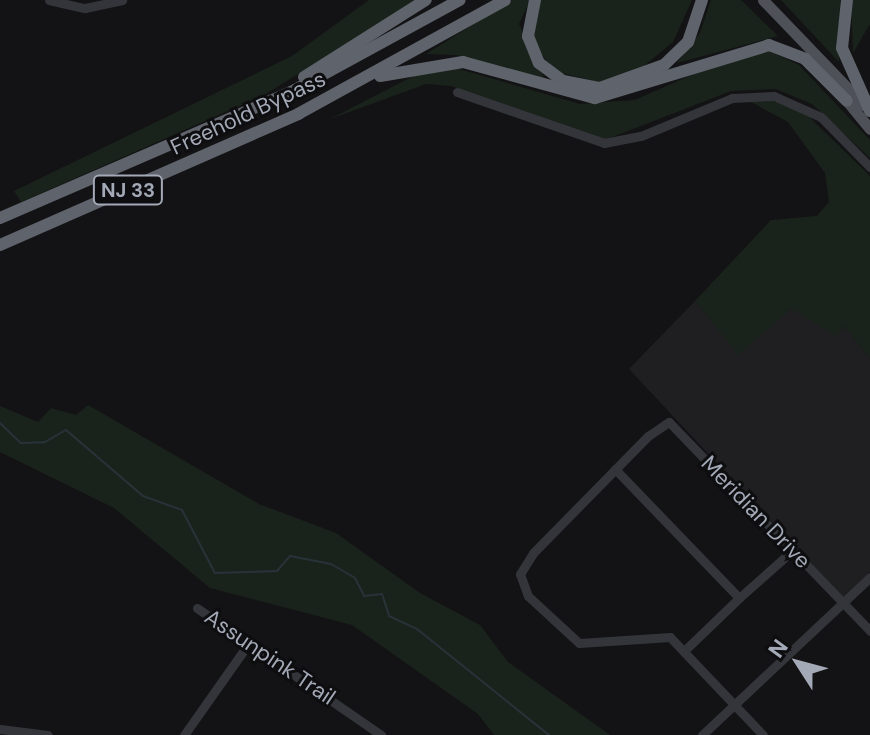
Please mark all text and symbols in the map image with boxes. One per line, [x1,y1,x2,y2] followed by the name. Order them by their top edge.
[166,66,330,160] street label: Freehold Bypass
[92,174,164,206] road number: NJ 33
[696,450,816,574] street label: Meridian Drive
[200,604,340,710] street label: Assunpink Trail
[758,623,838,703] north arrow
[762,634,795,664] text: N

